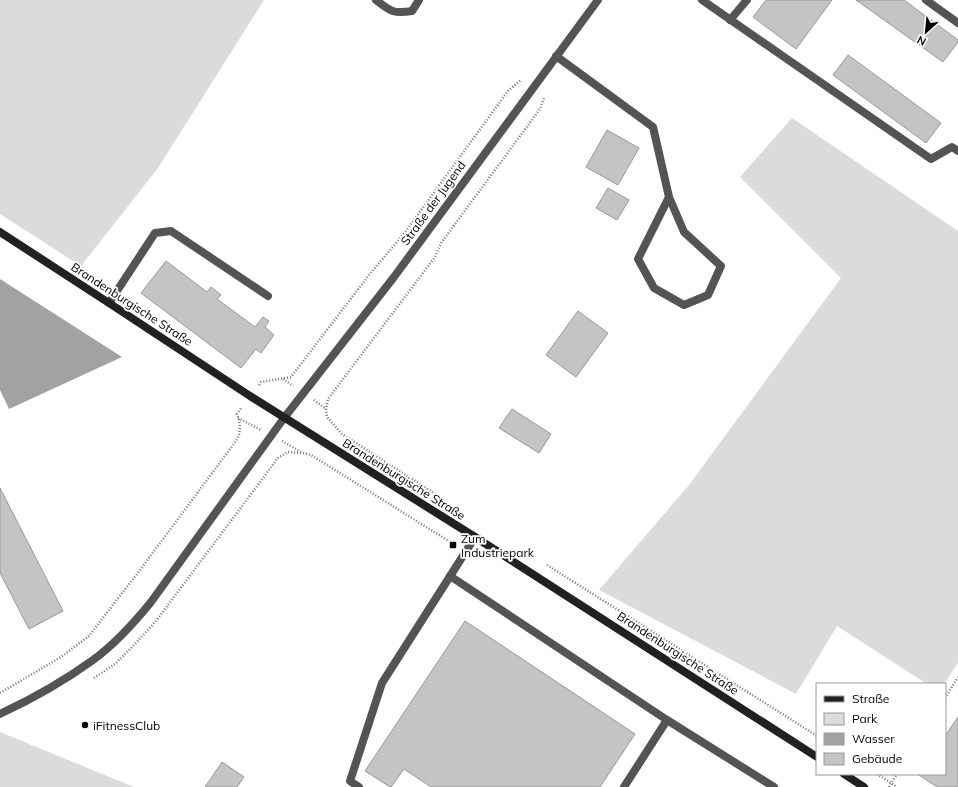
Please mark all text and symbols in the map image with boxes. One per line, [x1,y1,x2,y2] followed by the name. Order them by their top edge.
[906,12,946,52] north arrow
[915,33,928,49] text: N
[397,158,469,248] street label: Straße der Jugend
[68,259,196,349] street label: Brandenburgische Straße
[340,435,468,523] street label: Brandenburgische Straße
[461,531,535,560] place label: Zum Industriepark
[448,540,458,550] marker: Zum Industriepark
[614,608,742,698] street label: Brandenburgische Straße
[816,683,946,775] legend
[852,691,889,706] text: Straße
[852,711,878,726] text: Park
[93,718,160,733] place label: iFitnessClub
[80,720,90,730] marker: iFitnessClub
[852,731,895,746] text: Wasser
[852,751,902,766] text: Gebäude

